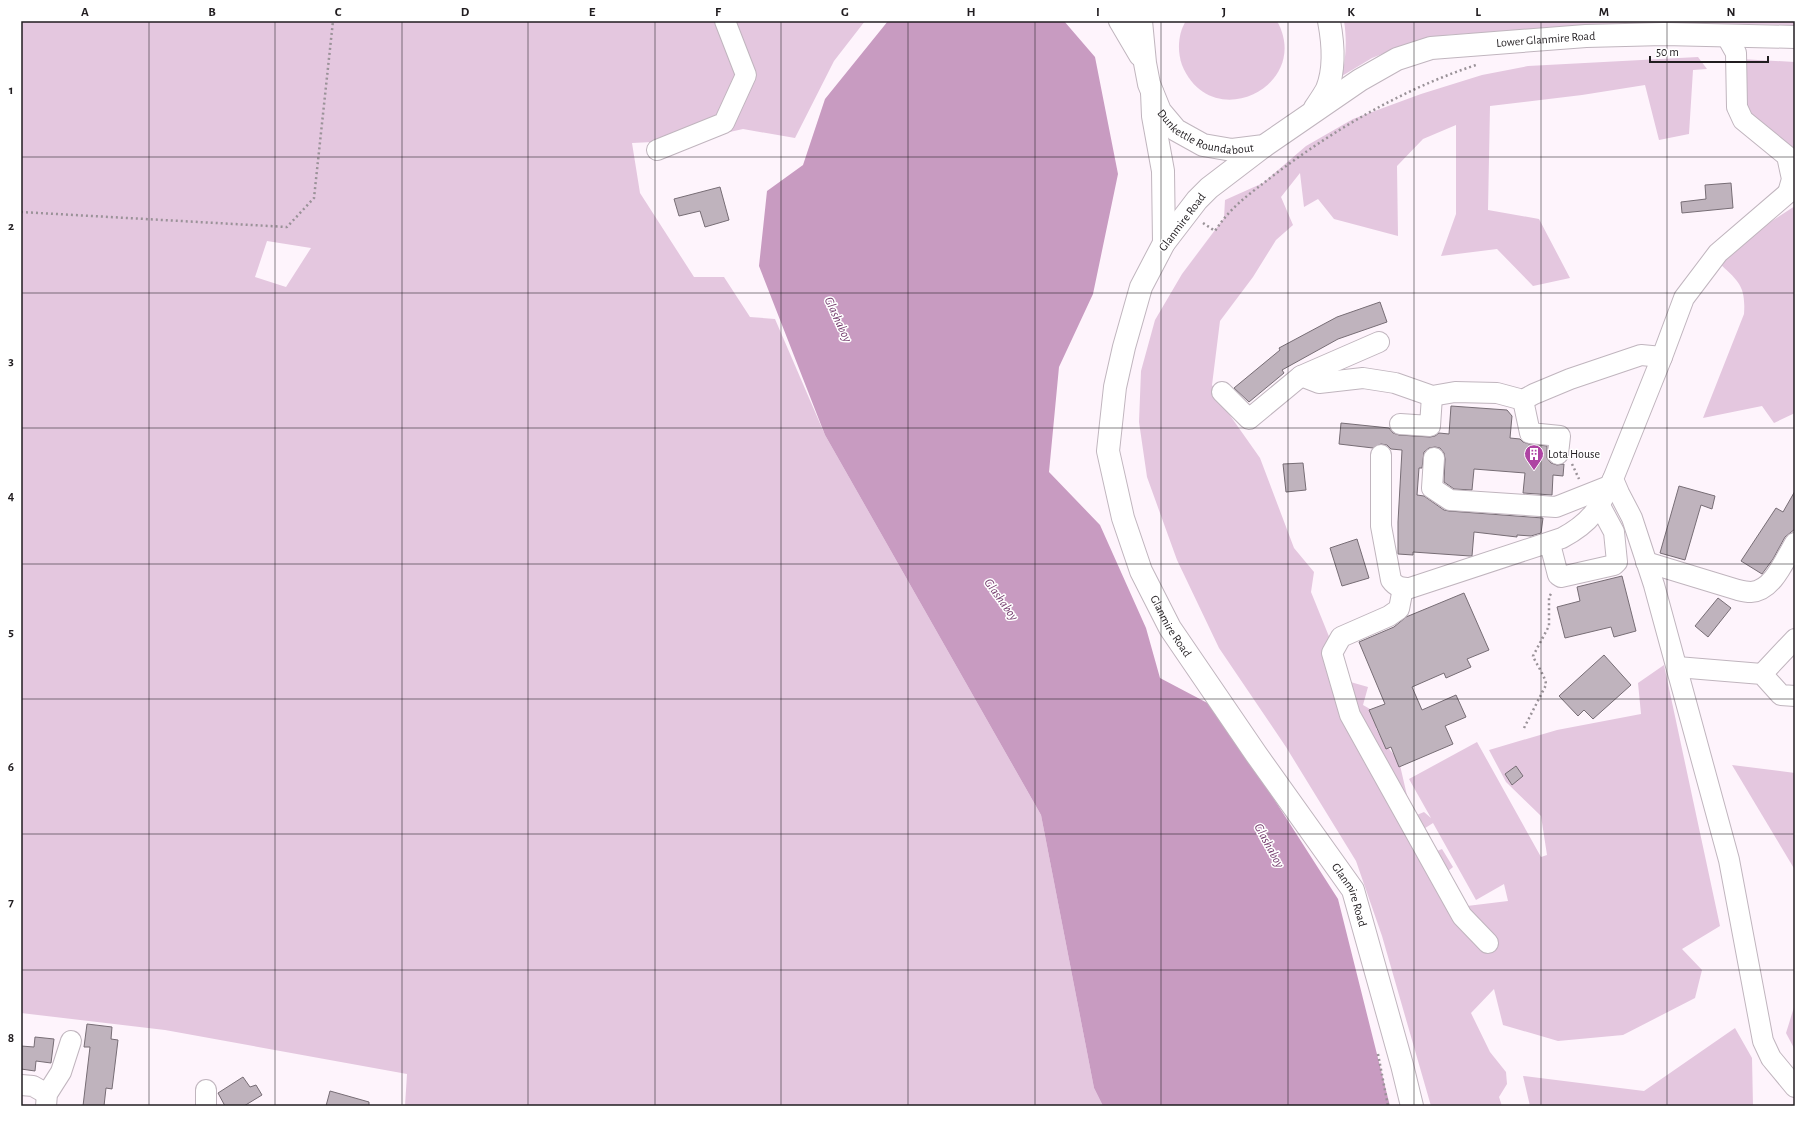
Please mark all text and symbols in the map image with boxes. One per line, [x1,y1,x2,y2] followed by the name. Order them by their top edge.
[81,6,89,19] text: A
[208,6,216,19] text: B
[335,6,342,19] text: C
[461,6,470,19] text: D
[589,6,596,19] text: E
[715,6,722,19] text: F
[841,6,849,19] text: G
[966,6,976,19] text: H
[1096,6,1100,19] text: I
[1222,6,1226,19] text: J
[1347,6,1355,19] text: K
[1475,6,1481,19] text: L
[1599,6,1609,19] text: M
[1726,6,1736,19] text: N
[1496,30,1595,49] street label: Lower Glanmire Road
[1650,38,1768,64] scale bar
[1656,46,1679,58] text: 50 m
[9,84,13,97] text: 1
[1155,107,1254,156] street label: Dunkettle Roundabout
[1156,191,1208,253] street label: Glanmire Road
[8,220,14,233] text: 2
[822,295,854,345] water label: Glashaboy
[8,355,14,368] text: 3
[1523,443,1545,471] building icon: Lota House
[1548,448,1600,460] place label: Lota House
[8,490,15,503] text: 4
[981,576,1021,624] water label: Glashaboy
[1148,593,1194,659] street label: Glanmire Road
[8,626,14,639] text: 5
[8,761,14,774] text: 6
[1251,821,1286,871] water label: Glashaboy
[1330,861,1369,928] street label: Glanmire Road
[8,896,14,909] text: 7
[8,1032,14,1045] text: 8

